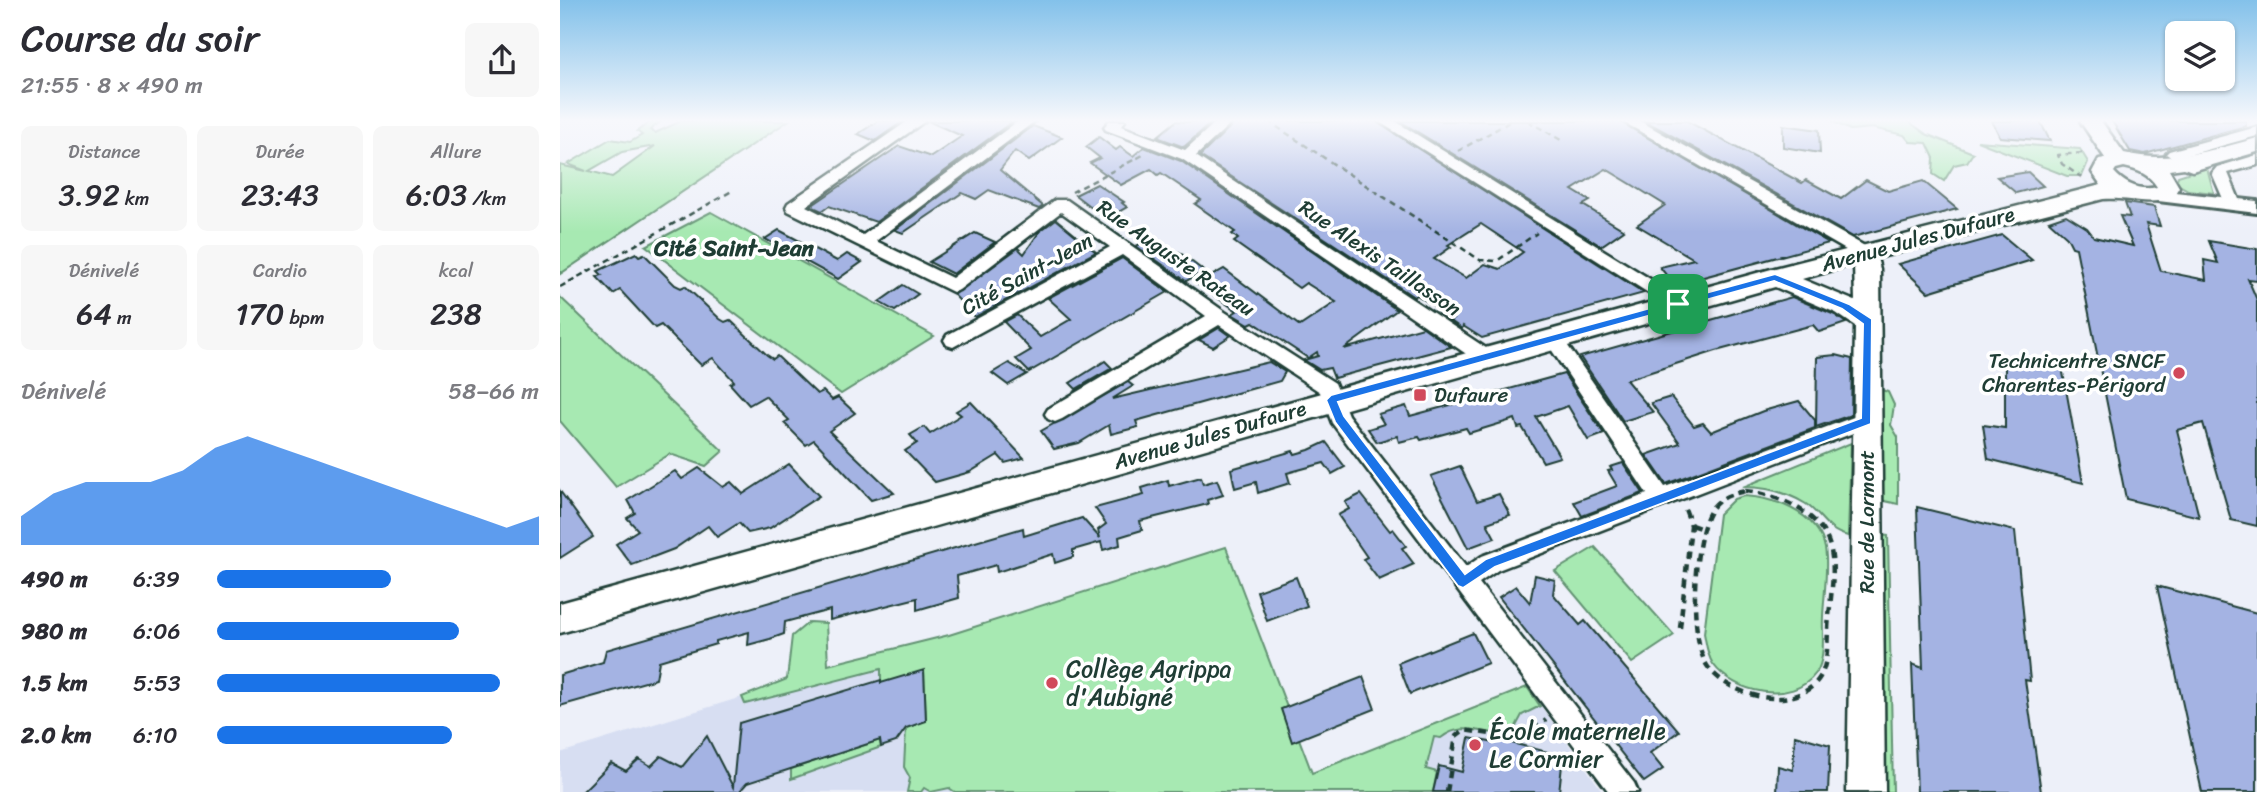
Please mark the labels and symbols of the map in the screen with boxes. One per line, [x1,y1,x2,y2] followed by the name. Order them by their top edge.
[1089,189,1263,327] street label: Rue Auguste Rateau
[1291,189,1469,327] street label: Rue Alexis Taillasson
[1816,195,2019,283] street label: Avenue Jules Dufaure
[954,222,1100,326] street label: Cité Saint-Jean
[653,228,814,269] district label: Cité Saint-Jean
[1648,274,1708,334] pin
[1982,342,2167,404] place label: Technicentre SNCF Charentes-Périgord
[2171,365,2187,381] marker: Technicentre SNCF Charentes-Périgord
[1434,376,1509,414] place label: Dufaure
[1412,387,1428,403] marker: Dufaure
[1108,389,1311,481] street label: Avenue Jules Dufaure
[1848,450,1886,594] street label: Rue de Lormont
[1066,648,1232,718] place label: Collège Agrippa d'Aubigné
[1044,675,1060,691] marker: Collège Agrippa d'Aubigné
[1489,710,1666,780] place label: École maternelle Le Cormier
[1467,737,1483,753] marker: École maternelle Le Cormier

